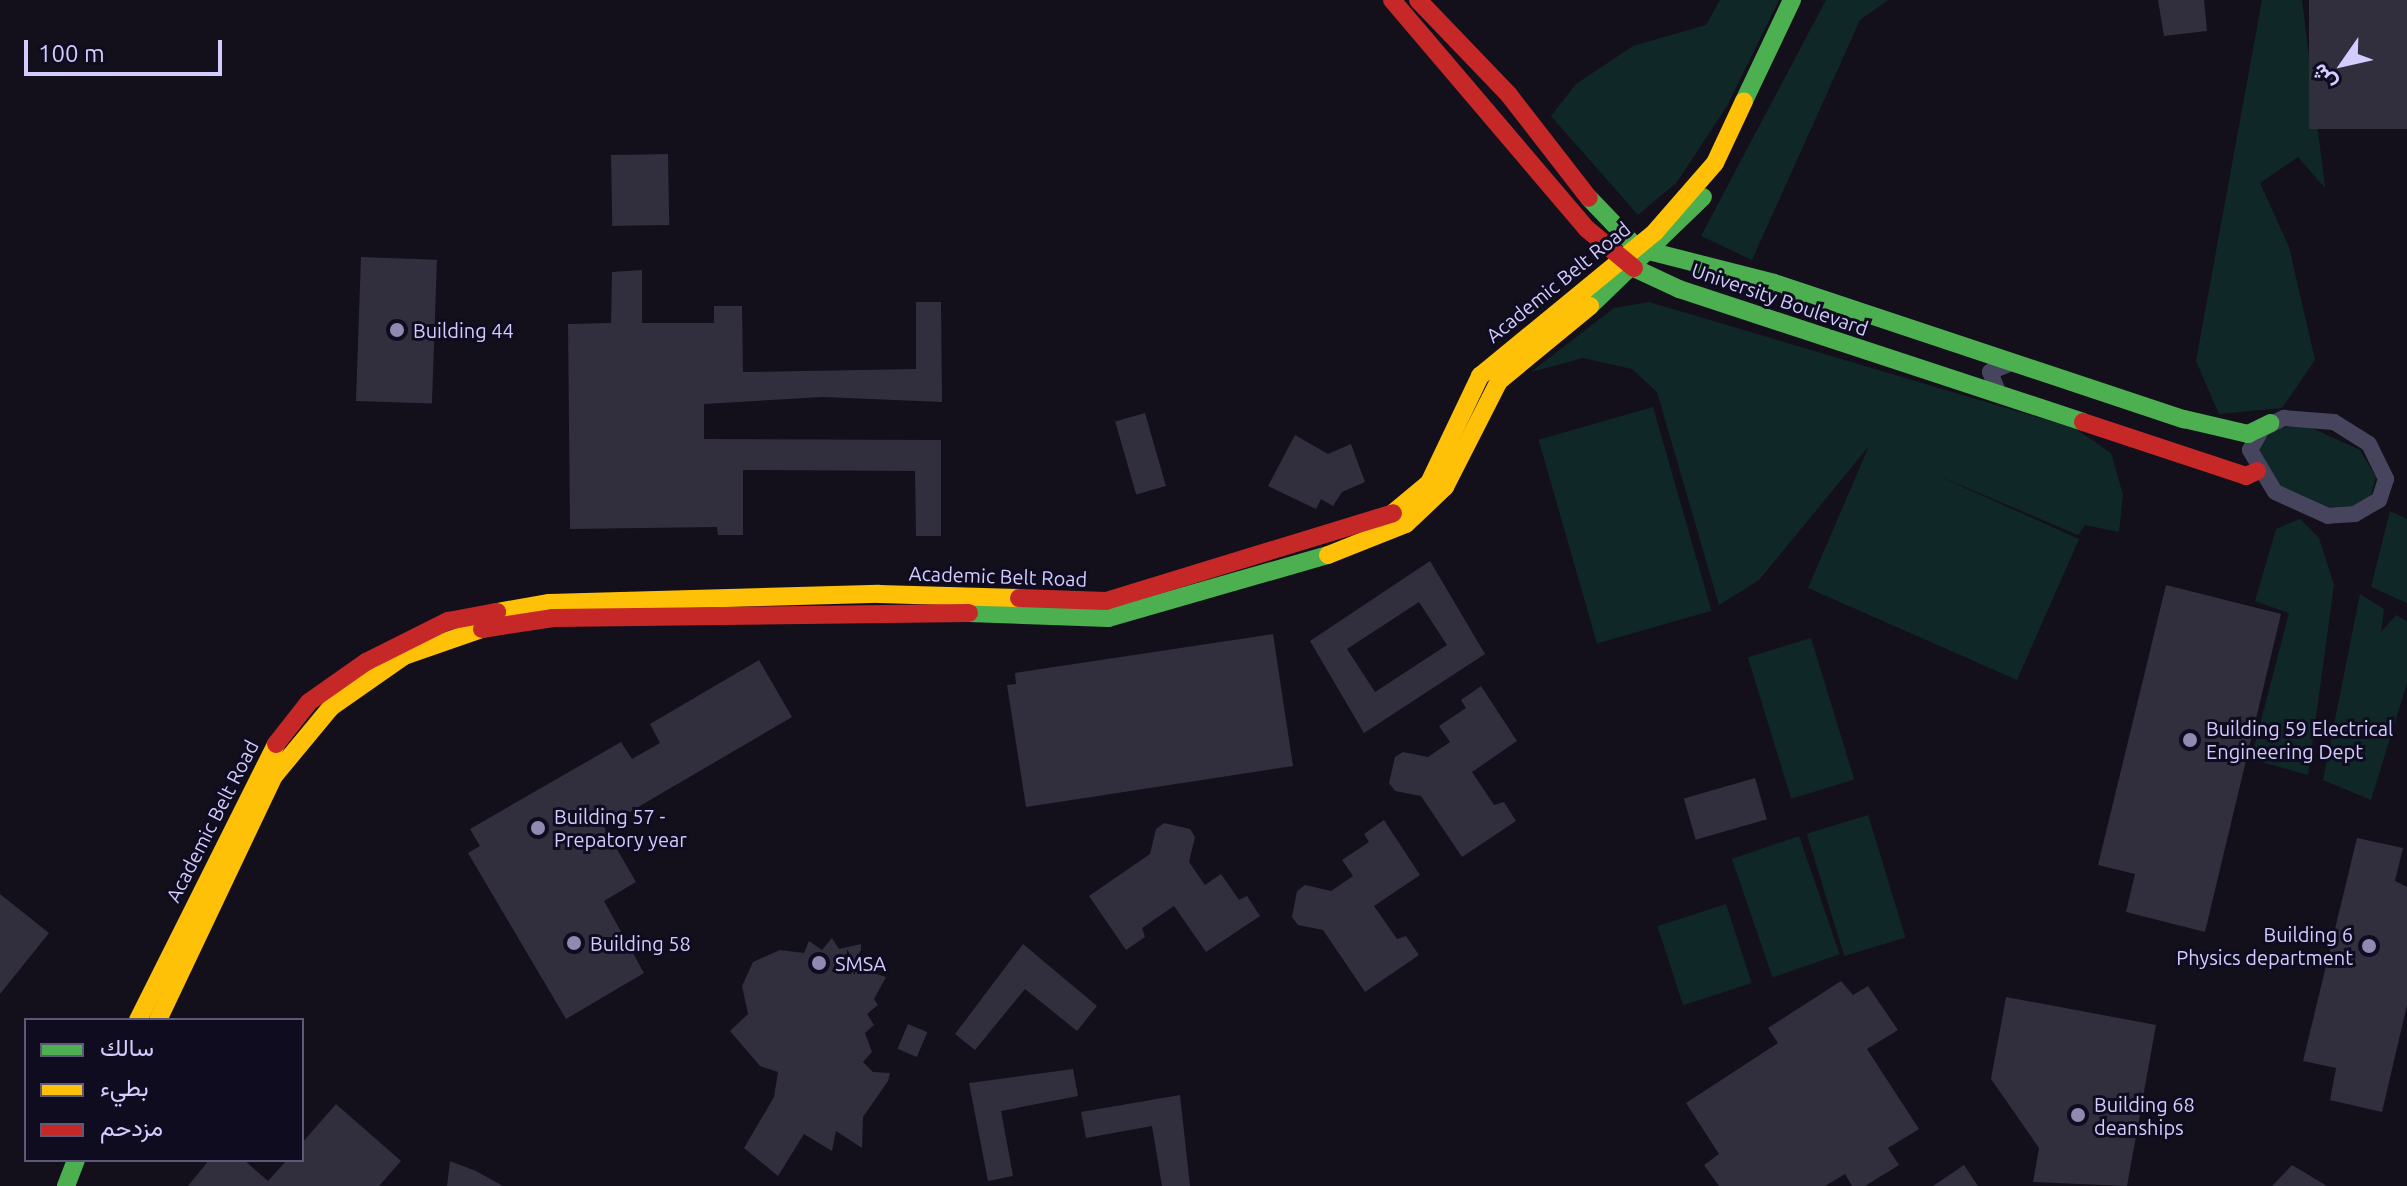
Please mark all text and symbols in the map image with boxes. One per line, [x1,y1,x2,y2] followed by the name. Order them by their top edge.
[28,24,226,74] scale bar
[2303,24,2383,104] north arrow
[38,40,105,67] text: 100 m
[2305,60,2340,96] text: ش
[1481,216,1635,348] street label: Academic Belt Road
[1689,257,1871,341] street label: University Boulevard
[413,318,514,342] place label: Building 44
[388,321,406,339] marker: Building 44
[908,561,1088,591] street label: Academic Belt Road
[2206,716,2393,763] place label: Building 59 Electrical Engineering Dept
[2181,731,2199,749] marker: Building 59 Electrical Engineering Dept
[161,736,263,906] street label: Academic Belt Road
[554,804,687,851] place label: Building 57 - Prepatory year
[529,819,547,837] marker: Building 57 - Prepatory year
[2176,922,2353,969] place label: Building 6 Physics department
[590,931,691,955] place label: Building 58
[565,934,583,952] marker: Building 58
[2360,937,2378,955] marker: Building 6 Physics department
[835,951,886,975] place label: SMSA
[810,954,828,972] marker: SMSA
[24,1018,304,1162] legend
[100,1034,154,1061] text: سالك
[100,1074,149,1101] text: بطيء
[2094,1092,2195,1139] place label: Building 68 deanships
[2069,1106,2087,1124] marker: Building 68 deanships
[100,1114,163,1141] text: مزدحم

